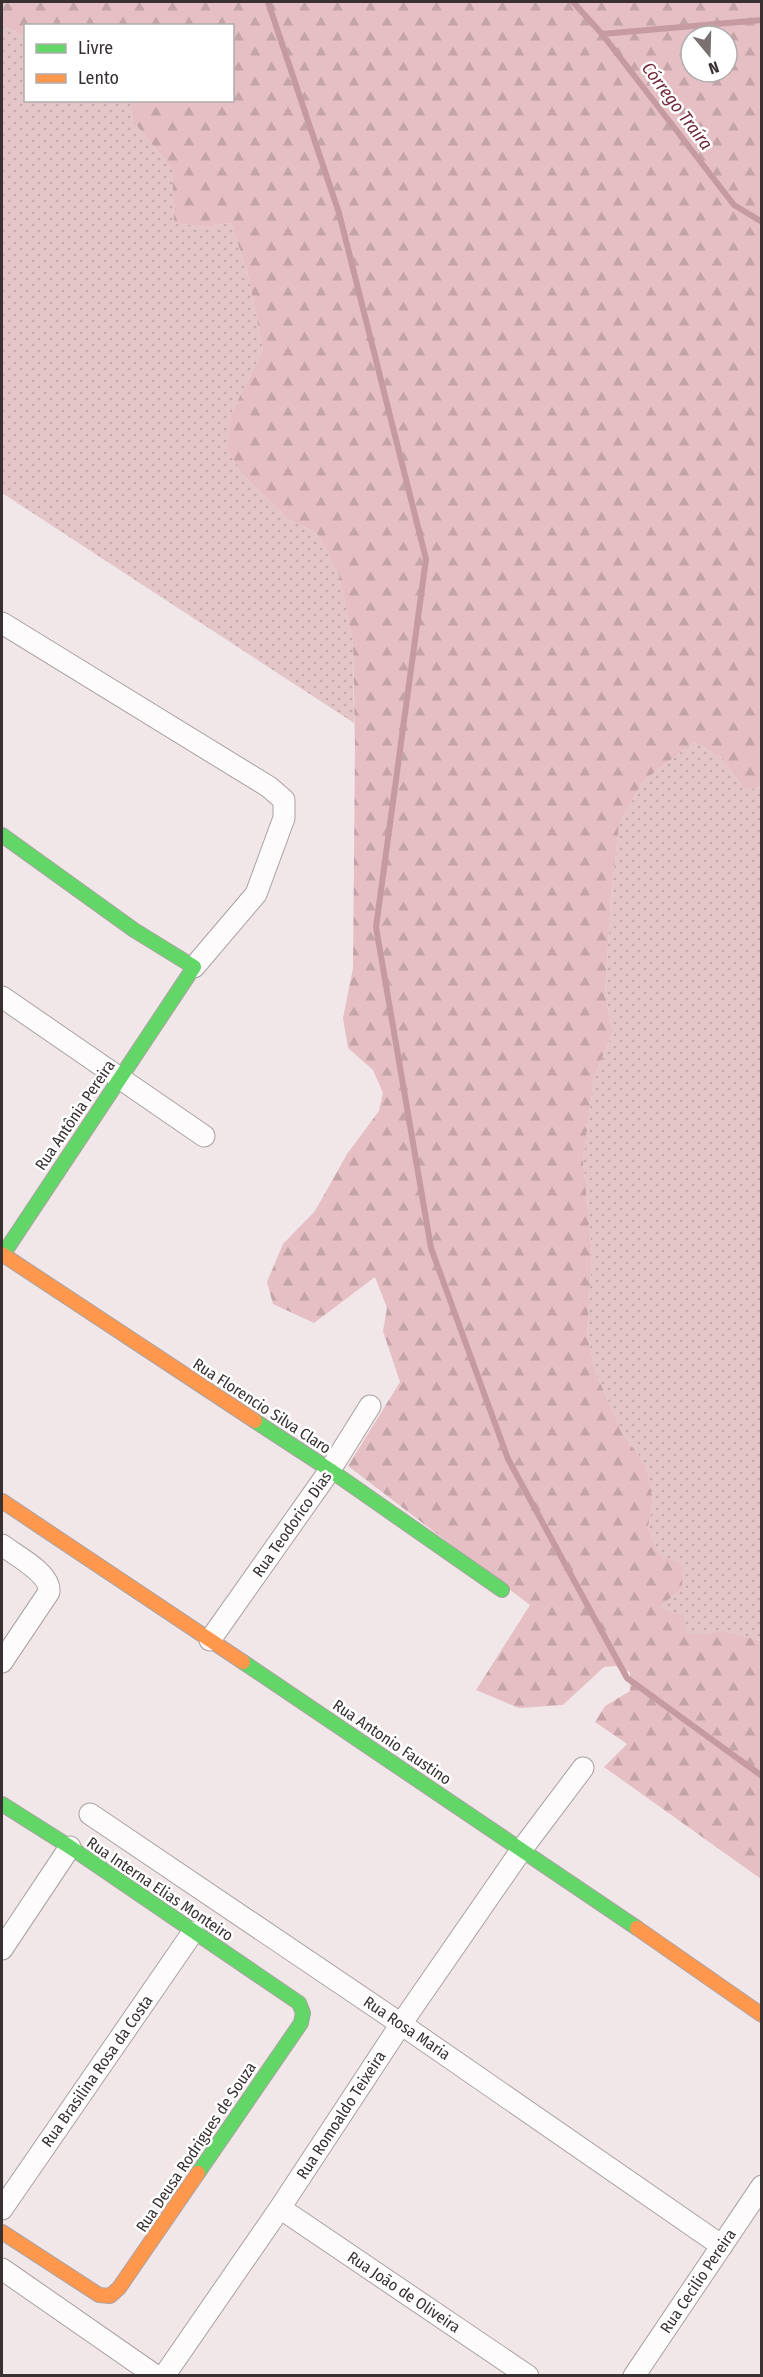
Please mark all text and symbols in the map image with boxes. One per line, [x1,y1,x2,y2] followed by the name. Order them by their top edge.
[24,24,234,102] legend
[679,24,739,84] north arrow
[78,37,113,59] text: Livre
[706,57,721,78] text: N
[637,58,717,154] water label: Córrego Traíra
[78,67,119,89] text: Lento
[31,1056,119,1174] street label: Rua Antônia Pereira
[189,1354,335,1458] street label: Rua Florencio Silva Claro
[248,1467,336,1581] street label: Rua Teodorico Dias
[329,1695,455,1789] street label: Rua Antonio Faustino
[83,1833,237,1945] street label: Rua Interna Elias Monteiro
[37,1991,157,2151] street label: Rua Brasilina Rosa da Costa
[360,1992,454,2064] street label: Rua Rosa Maria
[292,2047,390,2183] street label: Rua Romoaldo Teixeira
[132,2058,260,2236] street label: Rua Deusa Rodrigues de Souza
[656,2225,740,2337] street label: Rua Cecilio Pereira
[344,2247,464,2337] street label: Rua João de Oliveira

